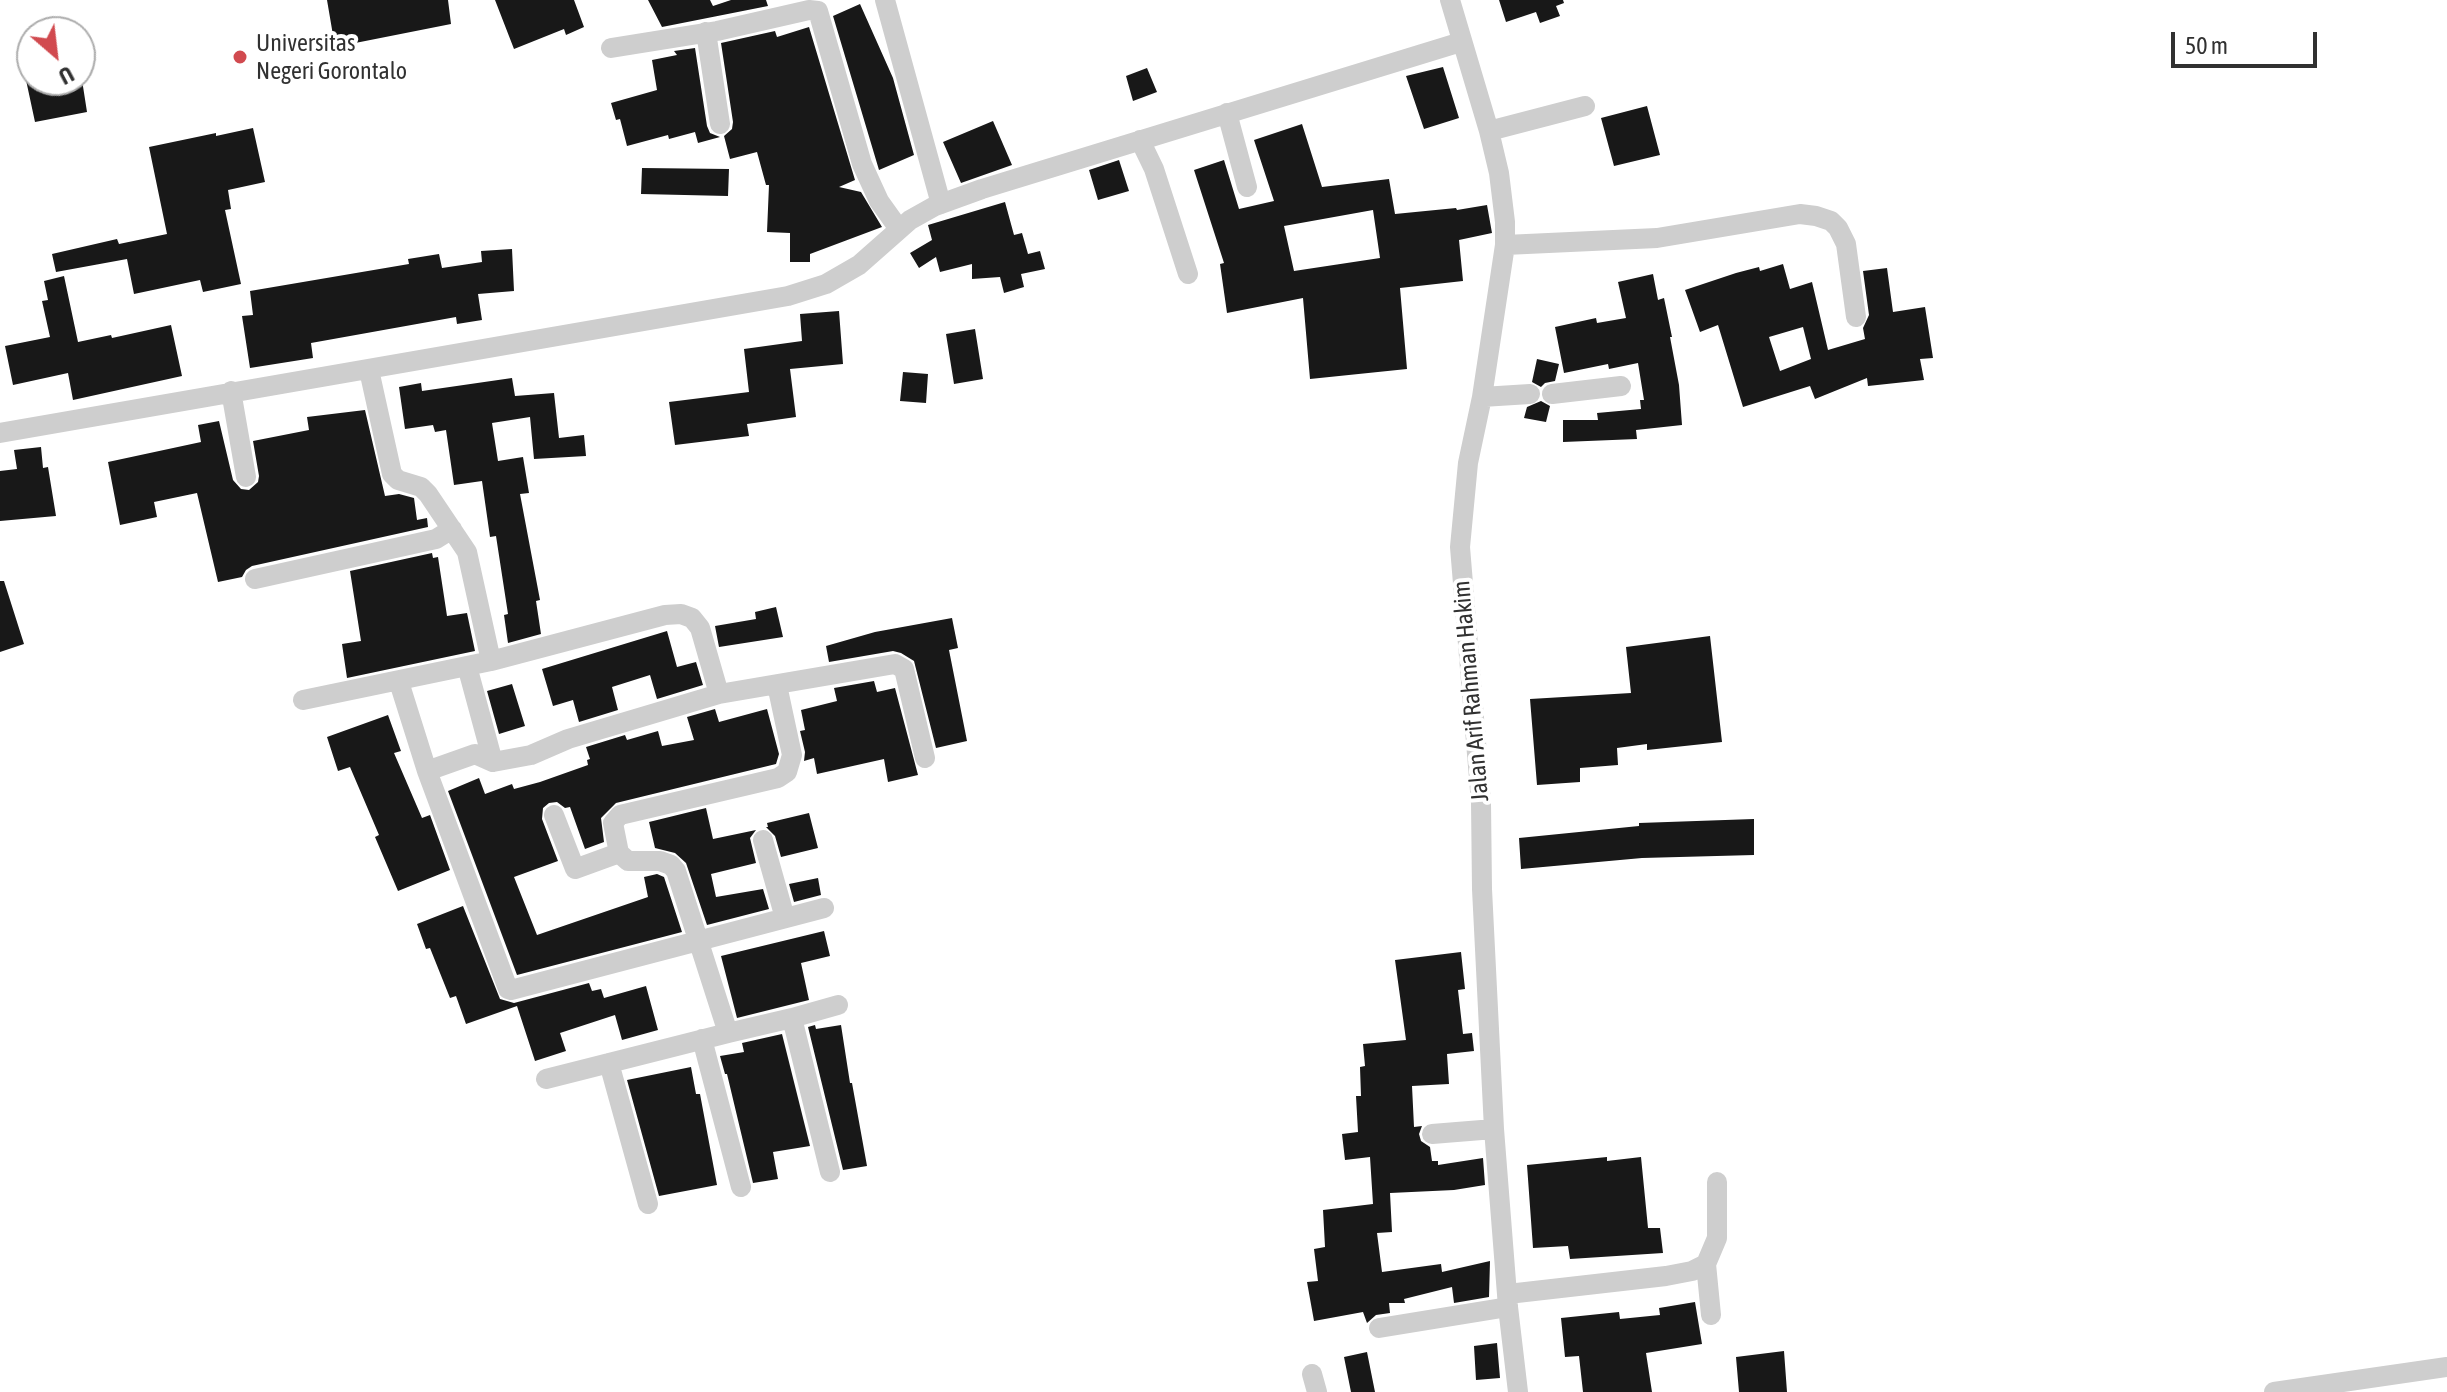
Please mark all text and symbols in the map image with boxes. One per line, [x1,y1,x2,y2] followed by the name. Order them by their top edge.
[16,16,96,96] north arrow
[2175,16,2321,66] scale bar
[256,29,407,85] place label: Universitas Negeri Gorontalo
[2185,32,2228,59] text: 50 m
[231,48,249,66] marker: Universitas Negeri Gorontalo
[54,61,78,90] text: U
[1447,579,1495,803] street label: Jalan Arif Rahman Hakim

